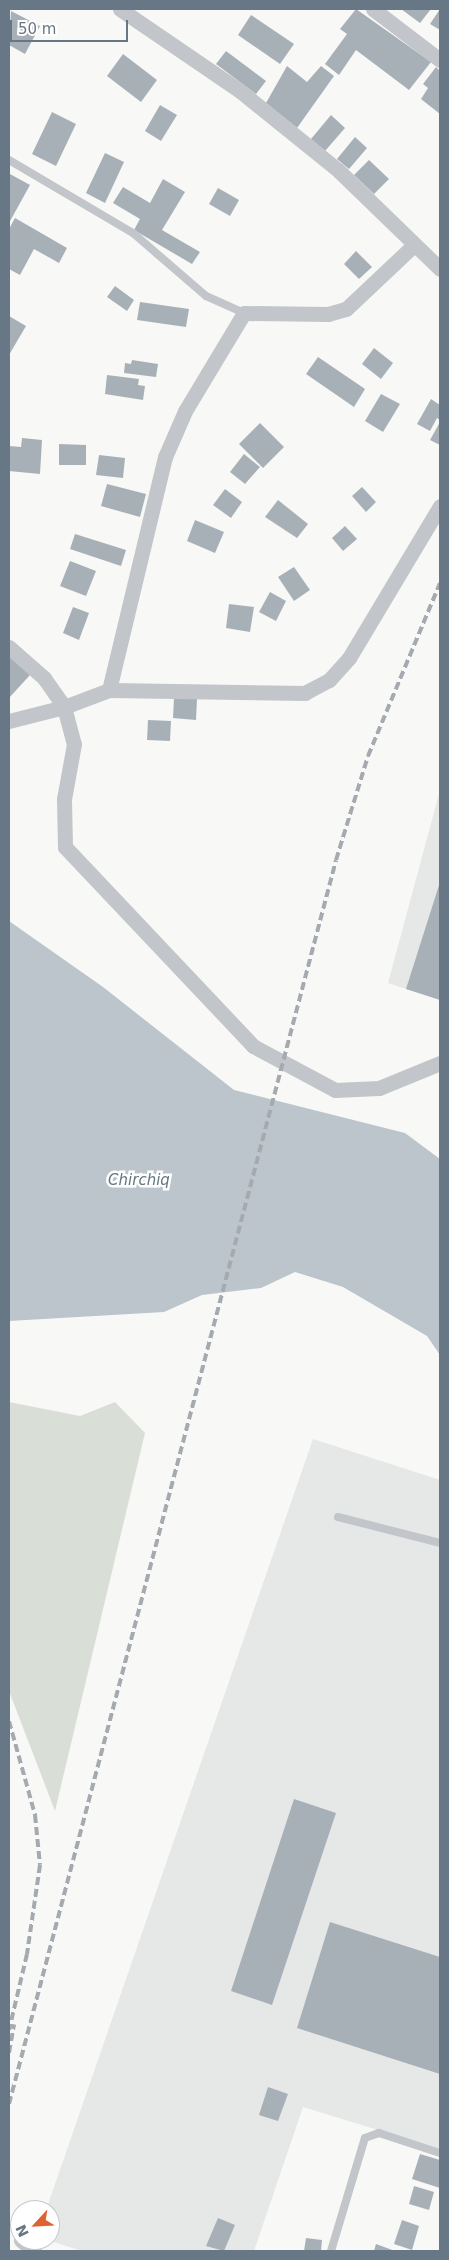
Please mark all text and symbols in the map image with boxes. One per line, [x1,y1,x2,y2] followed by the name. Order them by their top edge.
[12,10,130,42] scale bar
[18,20,56,38] text: 50 m
[108,1172,170,1190] water label: Chirchiq
[10,2200,60,2250] north arrow
[13,2222,32,2240] text: N

